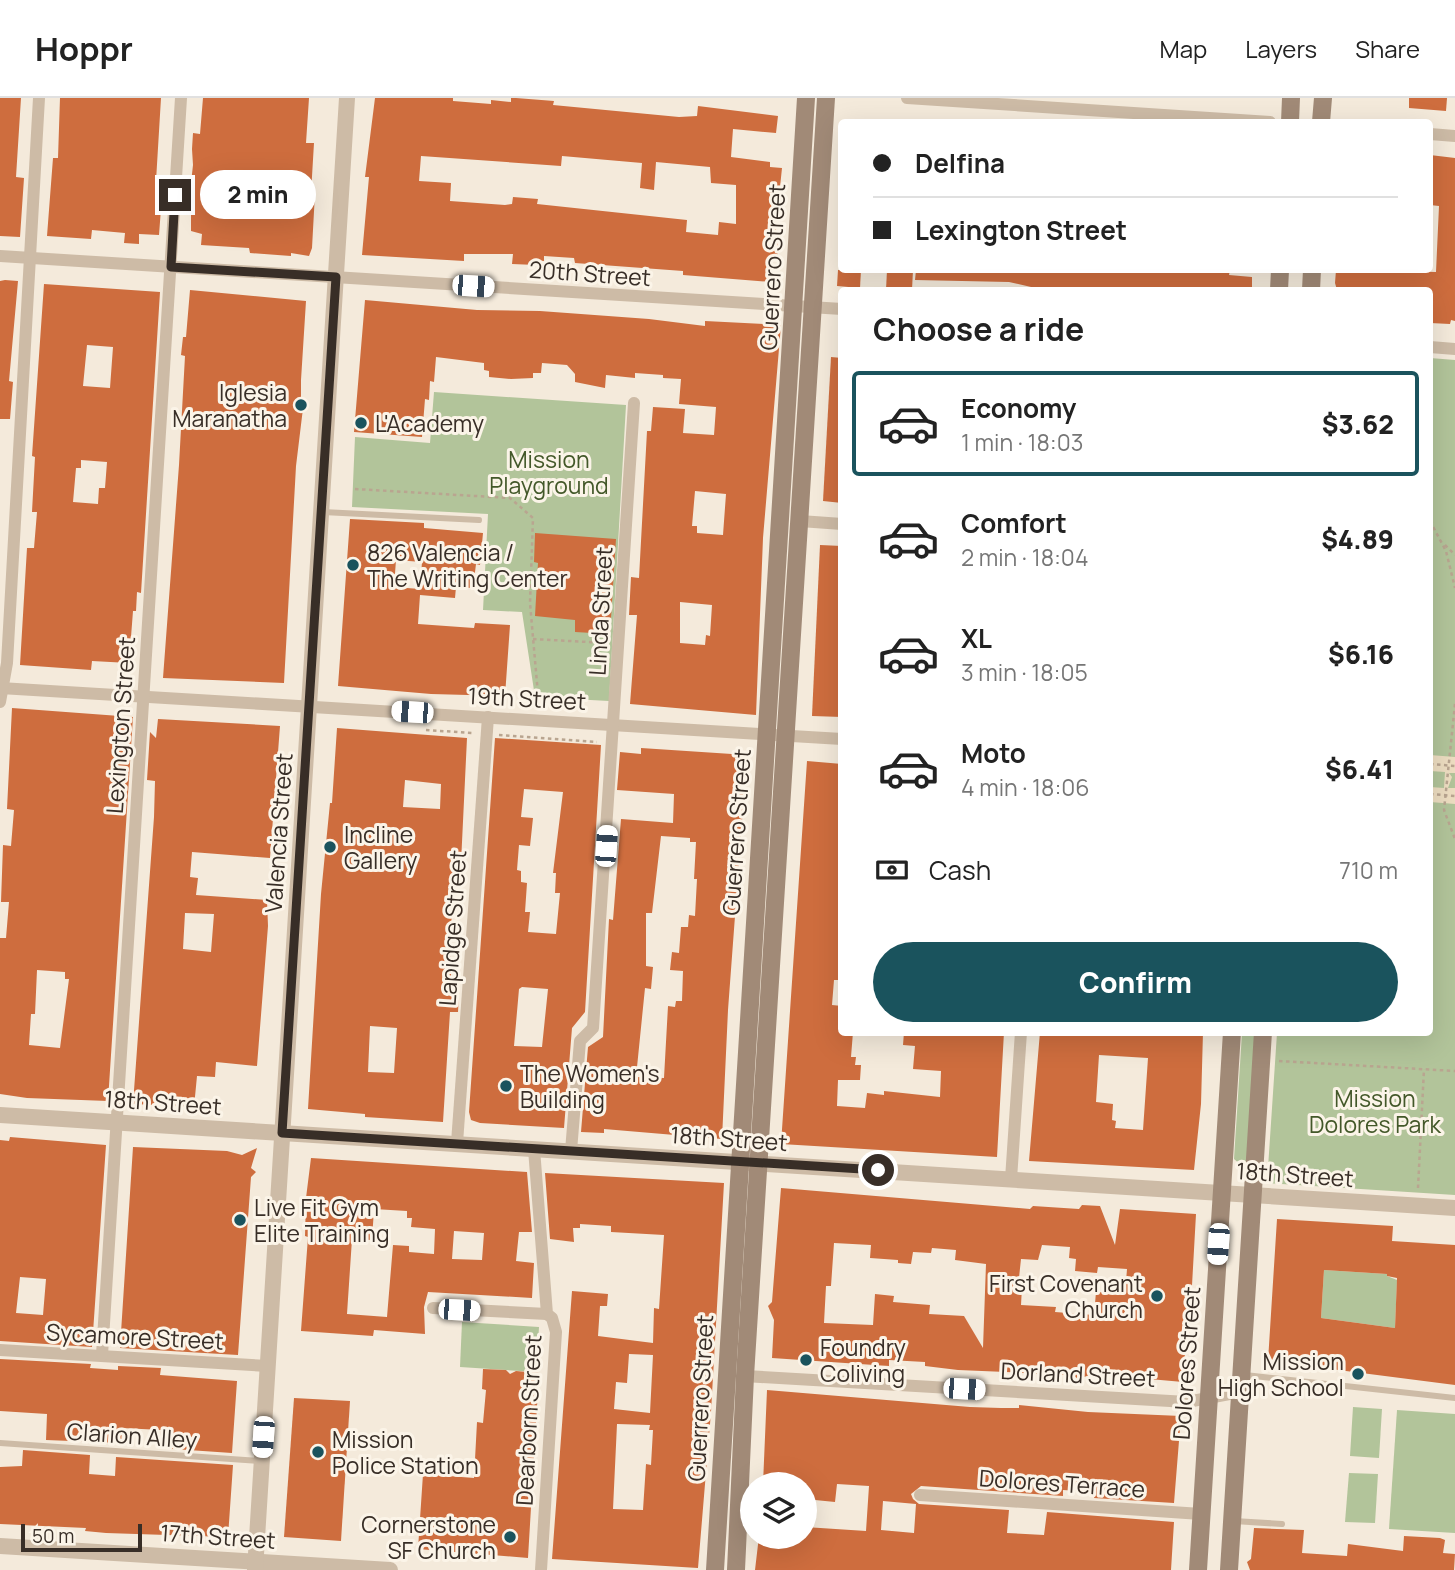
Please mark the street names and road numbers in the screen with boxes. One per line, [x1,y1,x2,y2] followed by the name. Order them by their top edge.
[752,183,792,351] street label: Guerrero Street
[528,253,652,293] street label: 20th Street
[581,546,619,676] street label: Linda Street
[98,635,142,815] street label: Lexington Street
[467,679,587,717] street label: 19th Street
[714,748,758,916] street label: Guerrero Street
[256,752,300,914] street label: Valencia Street
[431,849,473,1007] street label: Lapidge Street
[103,1082,223,1122] street label: 18th Street
[669,1118,789,1158] street label: 18th Street
[1235,1154,1355,1194] street label: 18th Street
[1165,1285,1207,1441] street label: Dolores Street
[680,1314,720,1482] street label: Guerrero Street
[45,1315,225,1357] street label: Sycamore Street
[508,1334,548,1506] street label: Dearborn Street
[1000,1354,1156,1394] street label: Dorland Street
[66,1414,198,1456] street label: Clarion Alley
[978,1461,1146,1505] street label: Dolores Terrace
[159,1516,277,1556] street label: 17th Street

